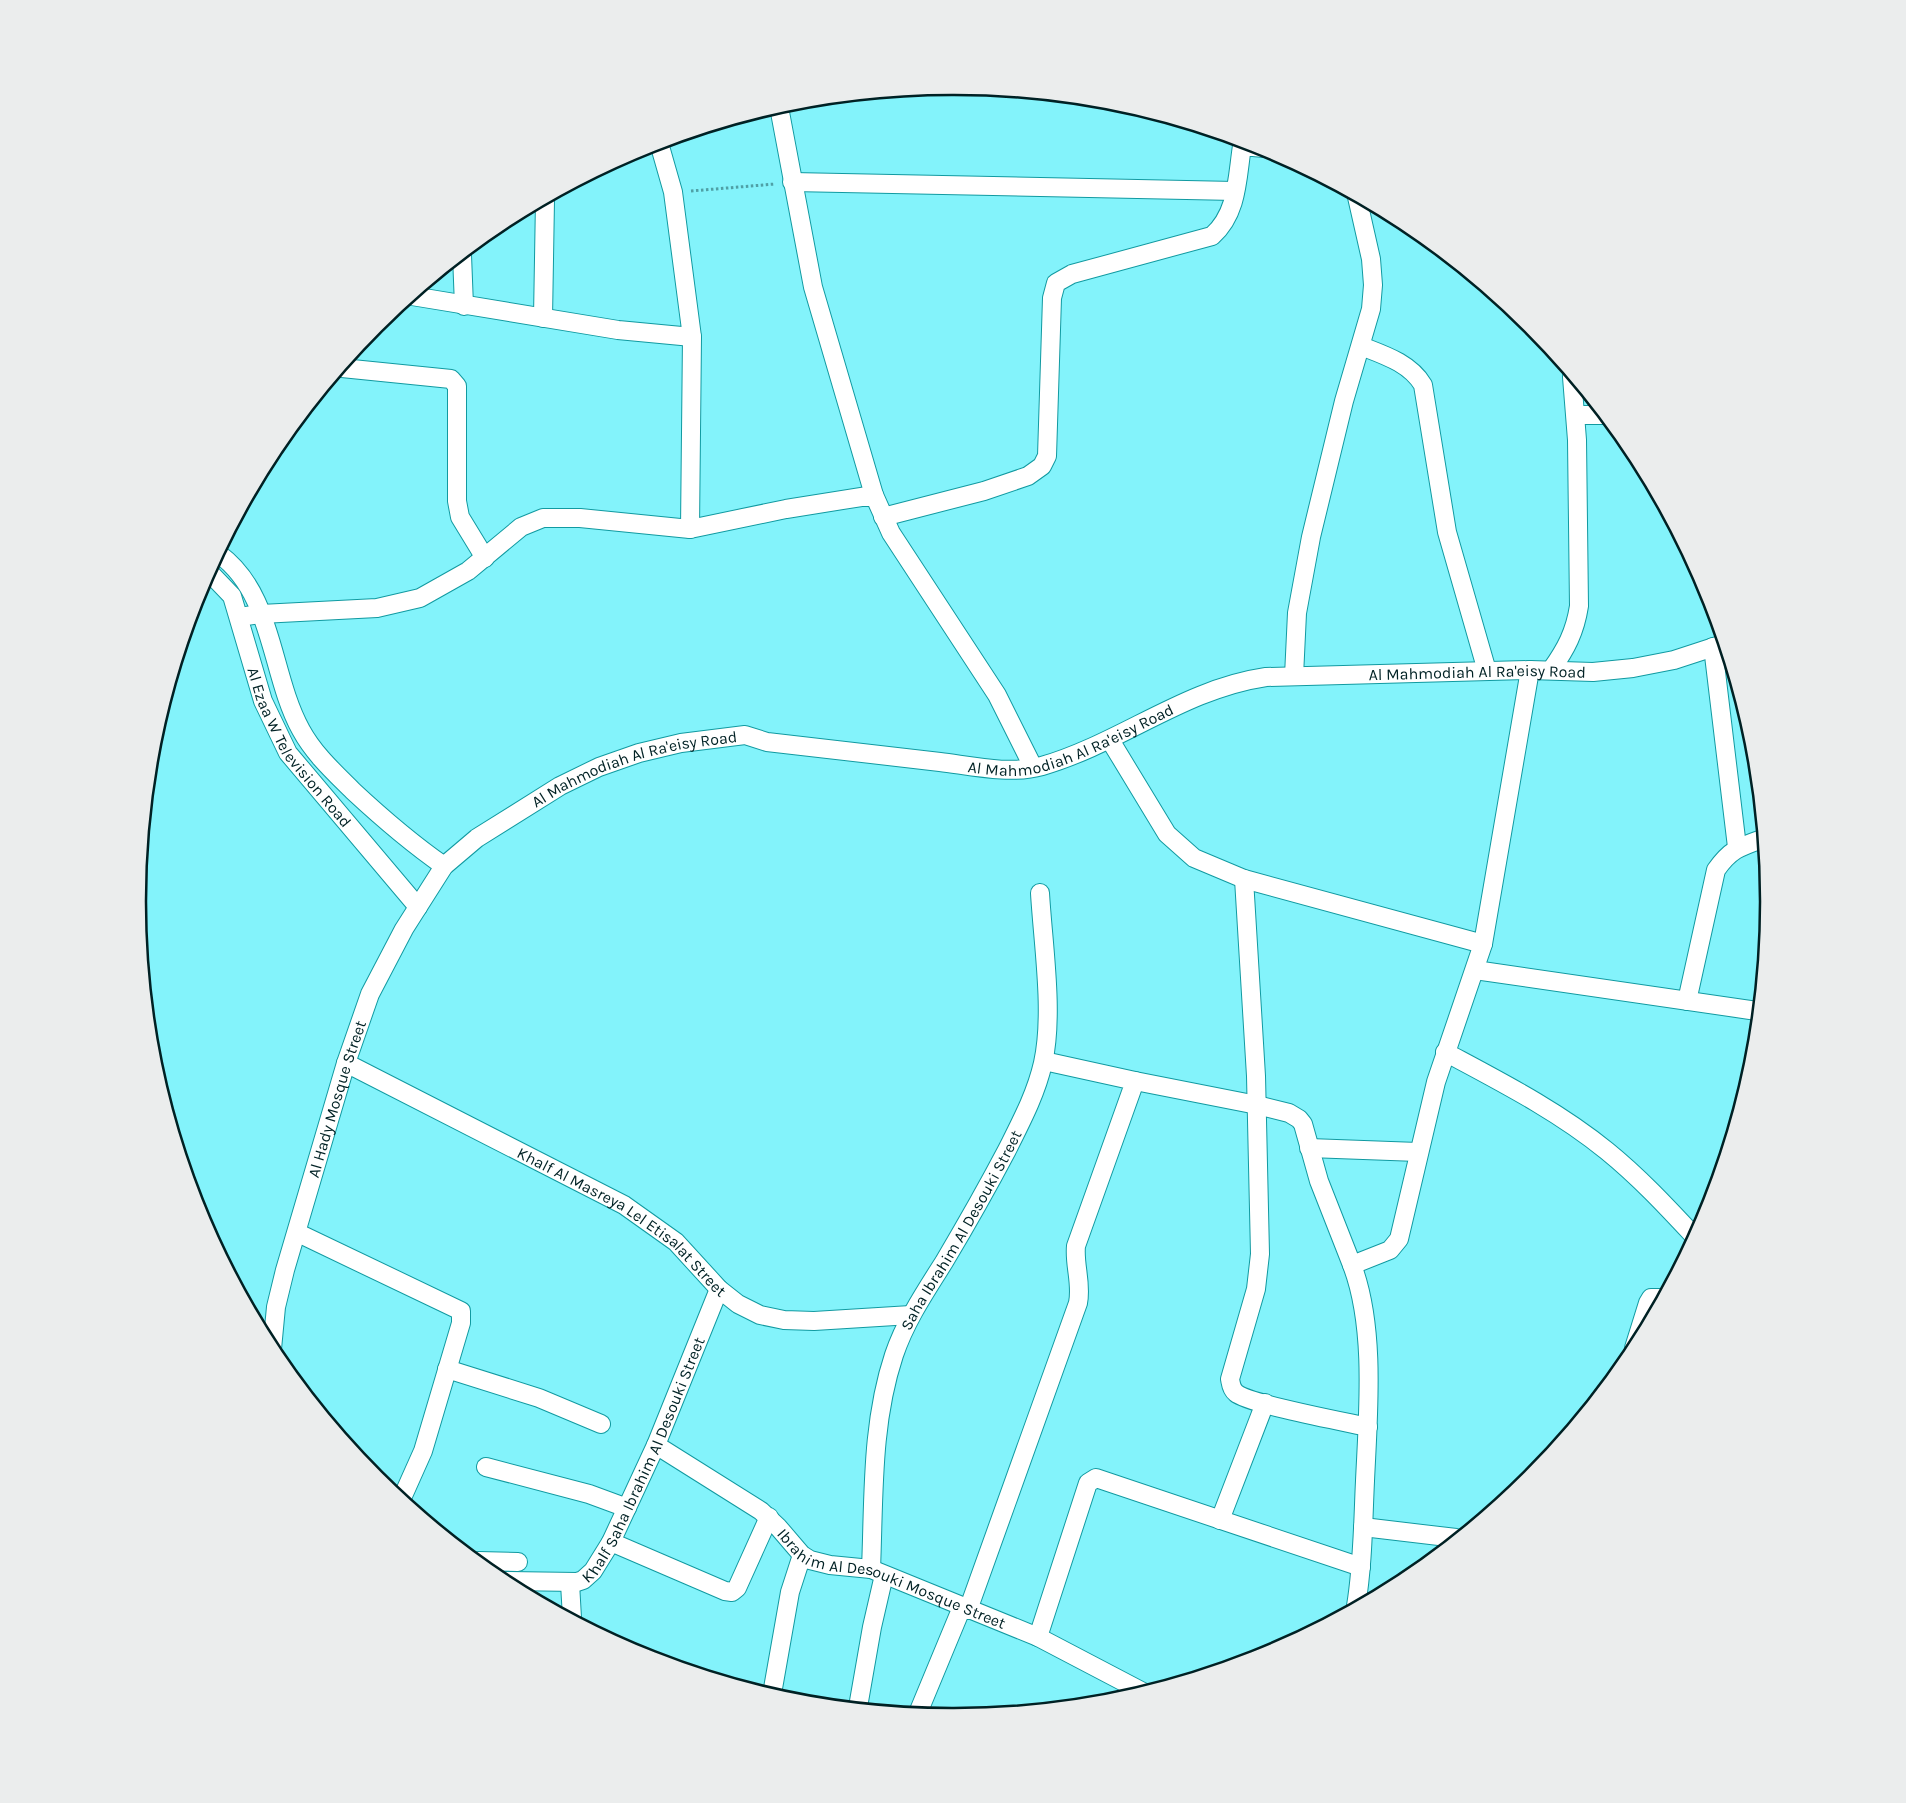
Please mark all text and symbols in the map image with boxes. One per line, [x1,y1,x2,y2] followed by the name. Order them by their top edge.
[1368,660,1586,684] street label: Al Mahmodiah Al Ra'eisy Road
[244,665,356,831] street label: Al Ezaa W Television Road
[967,699,1176,779] street label: Al Mahmodiah Al Ra'eisy Road
[528,727,738,811] street label: Al Mahmodiah Al Ra'eisy Road
[303,1018,370,1180] street label: Al Hady Mosque Street
[896,1127,1025,1333] street label: Saha Ibrahim Al Desouki Street
[514,1143,730,1301] street label: Khalf Al Masreya Lel Etisalat Street
[577,1334,708,1586] street label: Khalf Saha Ibrahim Al Desouki Street
[774,1524,1009,1632] street label: Ibrahim Al Desouki Mosque Street

